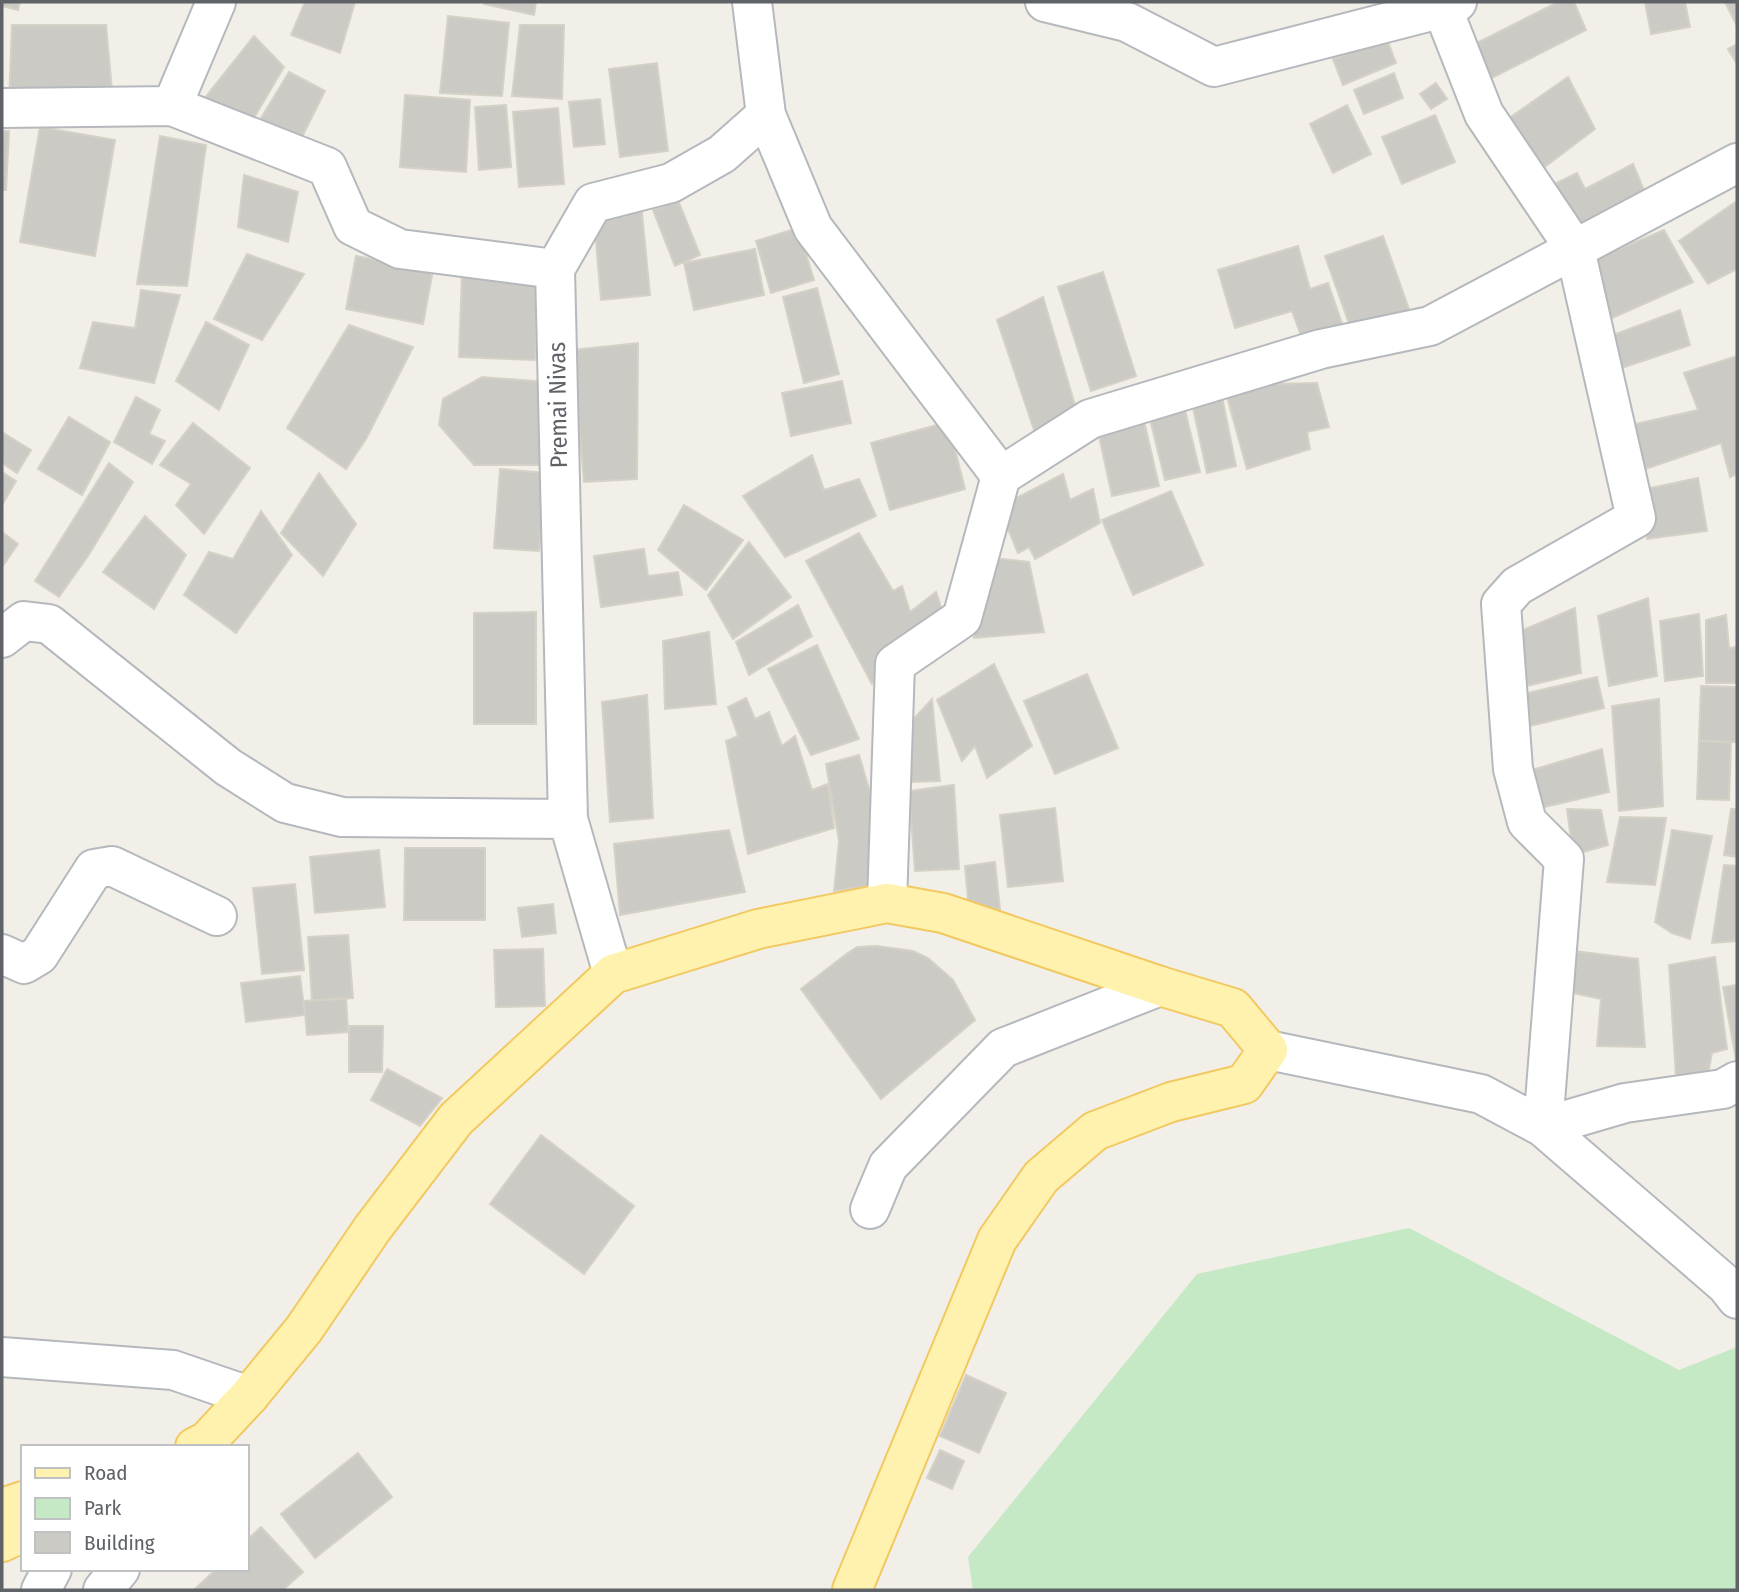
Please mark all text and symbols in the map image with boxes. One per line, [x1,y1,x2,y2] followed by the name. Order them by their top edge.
[543,342,573,468] street label: Premai Nivas
[21,1445,248,1571] legend
[84,1460,128,1486] text: Road
[84,1495,122,1521] text: Park
[84,1530,155,1556] text: Building

